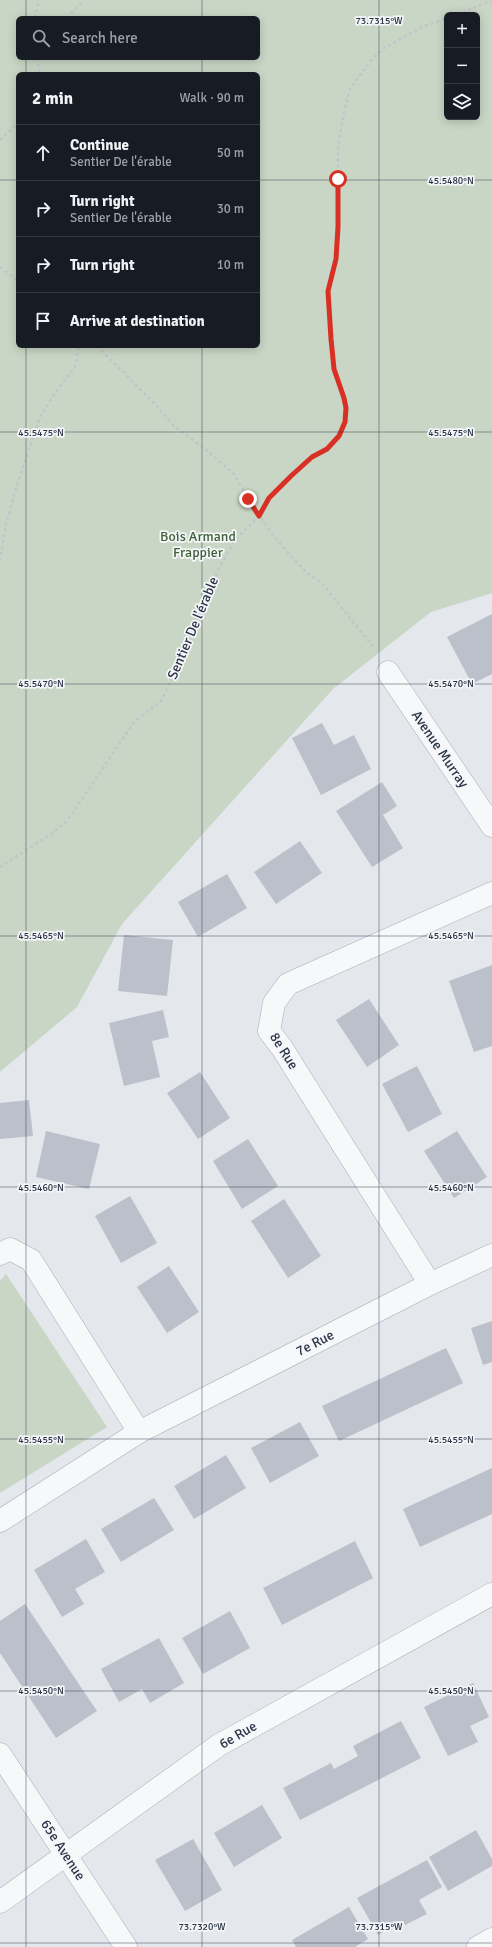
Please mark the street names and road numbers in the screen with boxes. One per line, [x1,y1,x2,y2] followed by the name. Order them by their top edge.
[164,574,222,682] street label: Sentier De l'érable
[408,707,472,791] street label: Avenue Murray
[266,1029,302,1073] street label: 8e Rue
[293,1326,337,1360] street label: 7e Rue
[216,1718,260,1752] street label: 6e Rue
[37,1816,89,1884] street label: 65e Avenue

